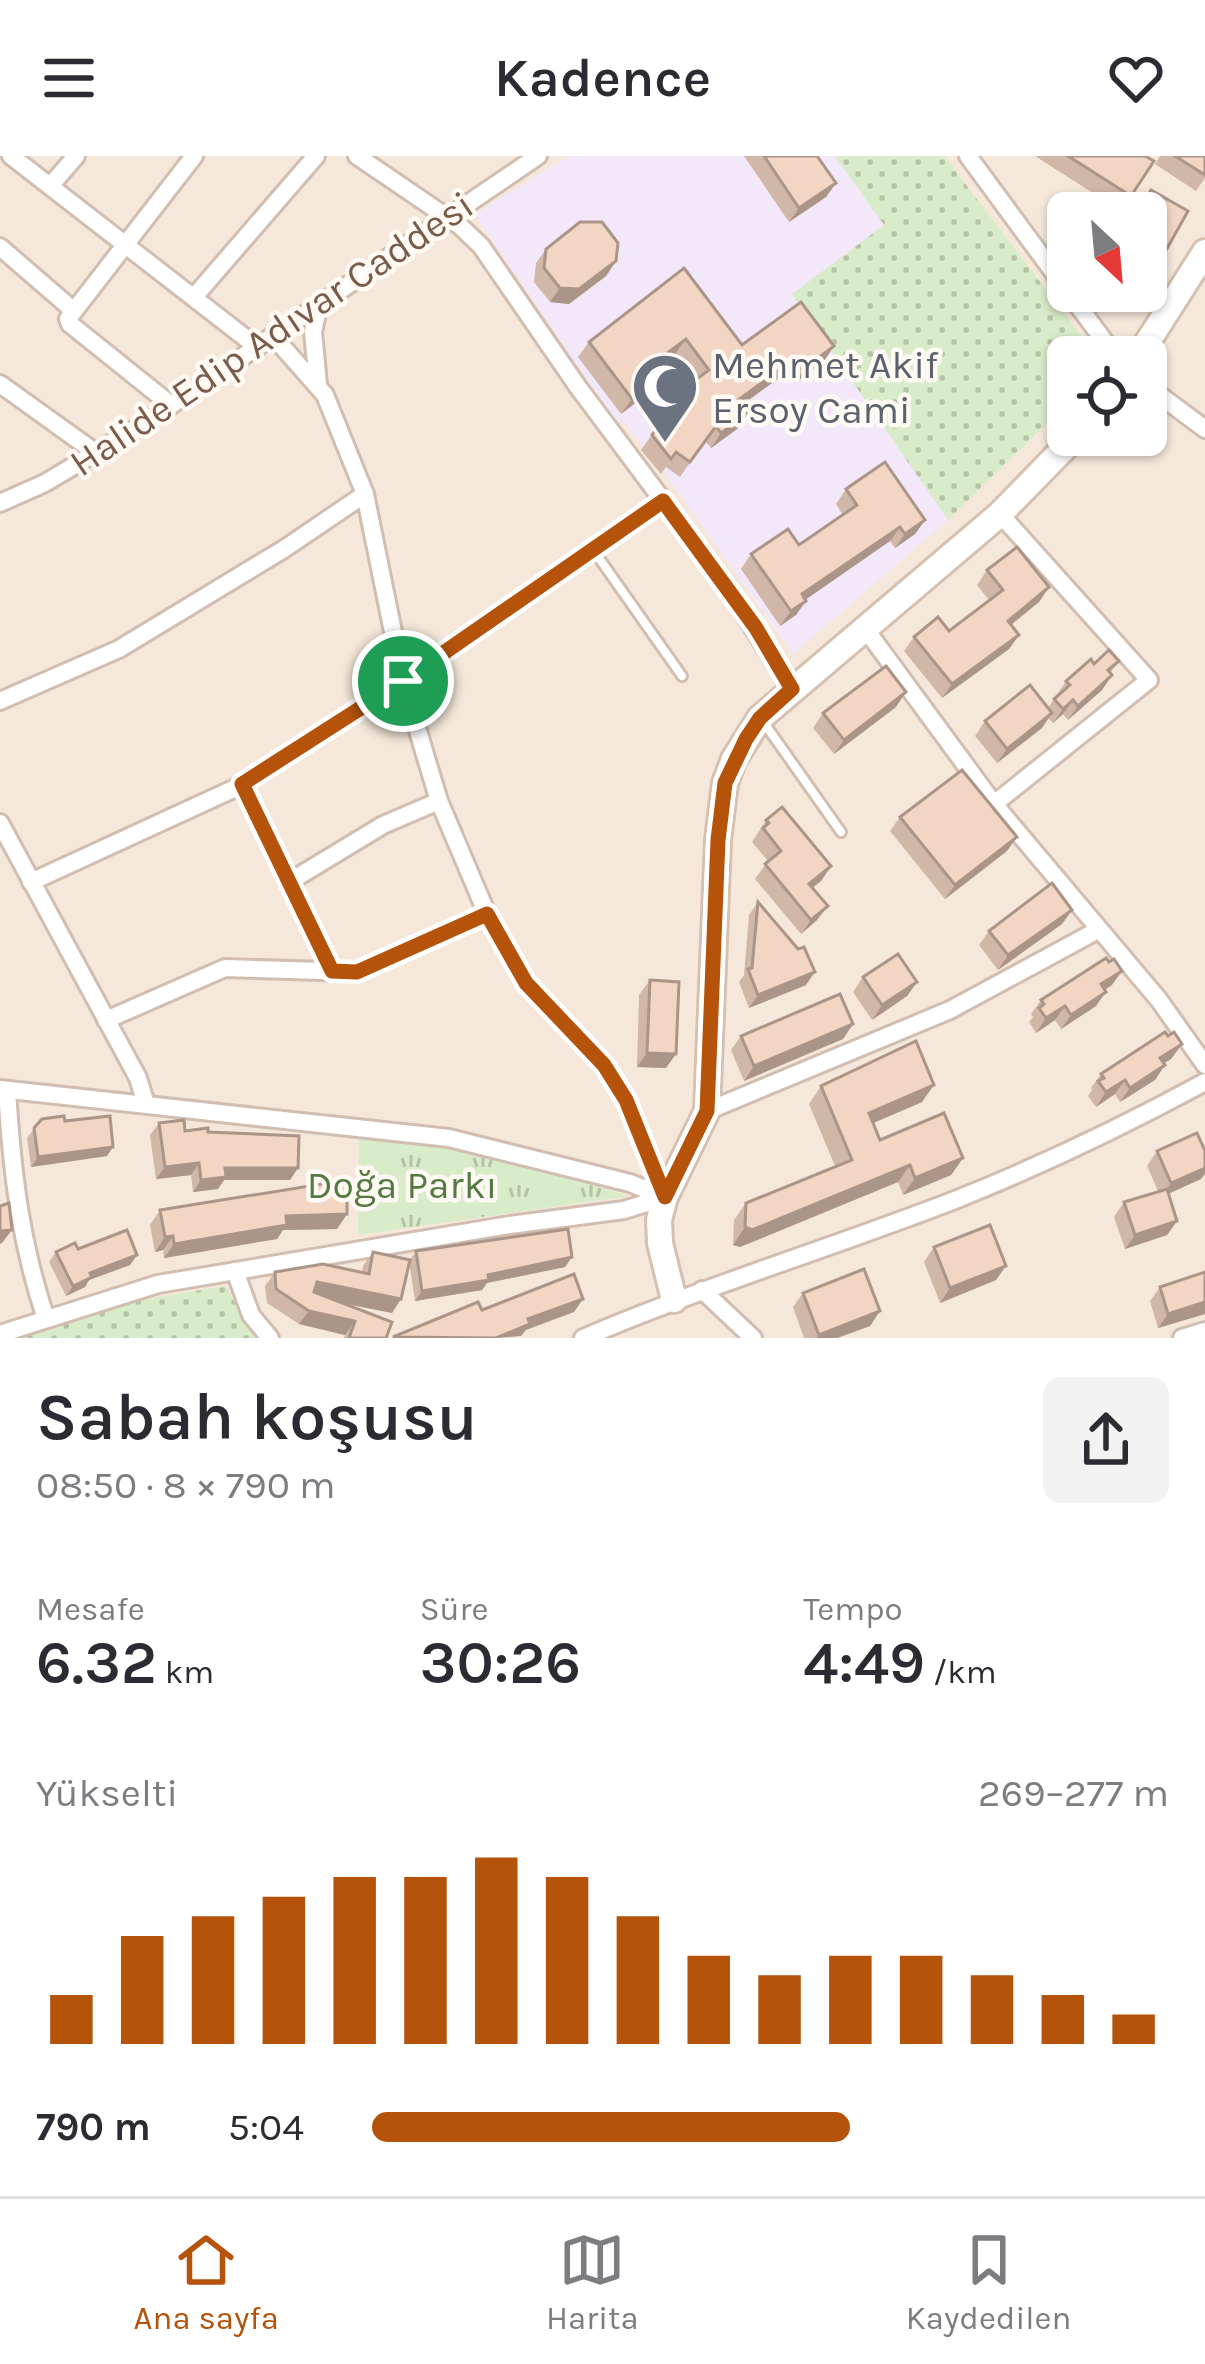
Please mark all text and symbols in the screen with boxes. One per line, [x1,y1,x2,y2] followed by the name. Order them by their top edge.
[36,45,102,111] icon: menu
[1103,45,1169,111] icon: heart
[494,46,711,110] text: Kadence
[61,182,482,486] street label: Halide Edip Adıvar Caddesi
[1047,192,1167,312] north arrow
[1047,192,1167,456] map controls
[1047,336,1167,456] button: locate
[712,342,939,433] place label: Mehmet Akif Ersoy Cami
[630,351,700,445] mosque icon: Mehmet Akif Ersoy Cami
[352,630,454,732] pin
[370,648,436,714] icon: arrive
[307,1162,497,1208] park label: Doğa Parkı
[1043,1377,1169,1503] button: share
[36,1378,478,1456] text: Sabah koşusu
[36,1462,336,1508] text: 08:50 · 8 × 790 m
[36,1590,145,1628] text: Mesafe
[420,1590,488,1628] text: Süre
[803,1590,903,1628] text: Tempo
[36,1628,157,1698] text: 6.32
[420,1628,581,1698] text: 30:26
[803,1628,925,1698] text: 4:49
[157,1653,214,1691] text: km
[925,1653,997,1691] text: /km
[36,1770,178,1816] text: Yükselti
[978,1770,1169,1816] text: 269–277 m
[36,2104,151,2150] text: 790 m
[228,2104,304,2150] text: 5:04
[134,2227,279,2337] tab: Ana sayfa
[546,2227,639,2337] tab: Harita
[906,2227,1071,2337] tab: Kaydedilen

